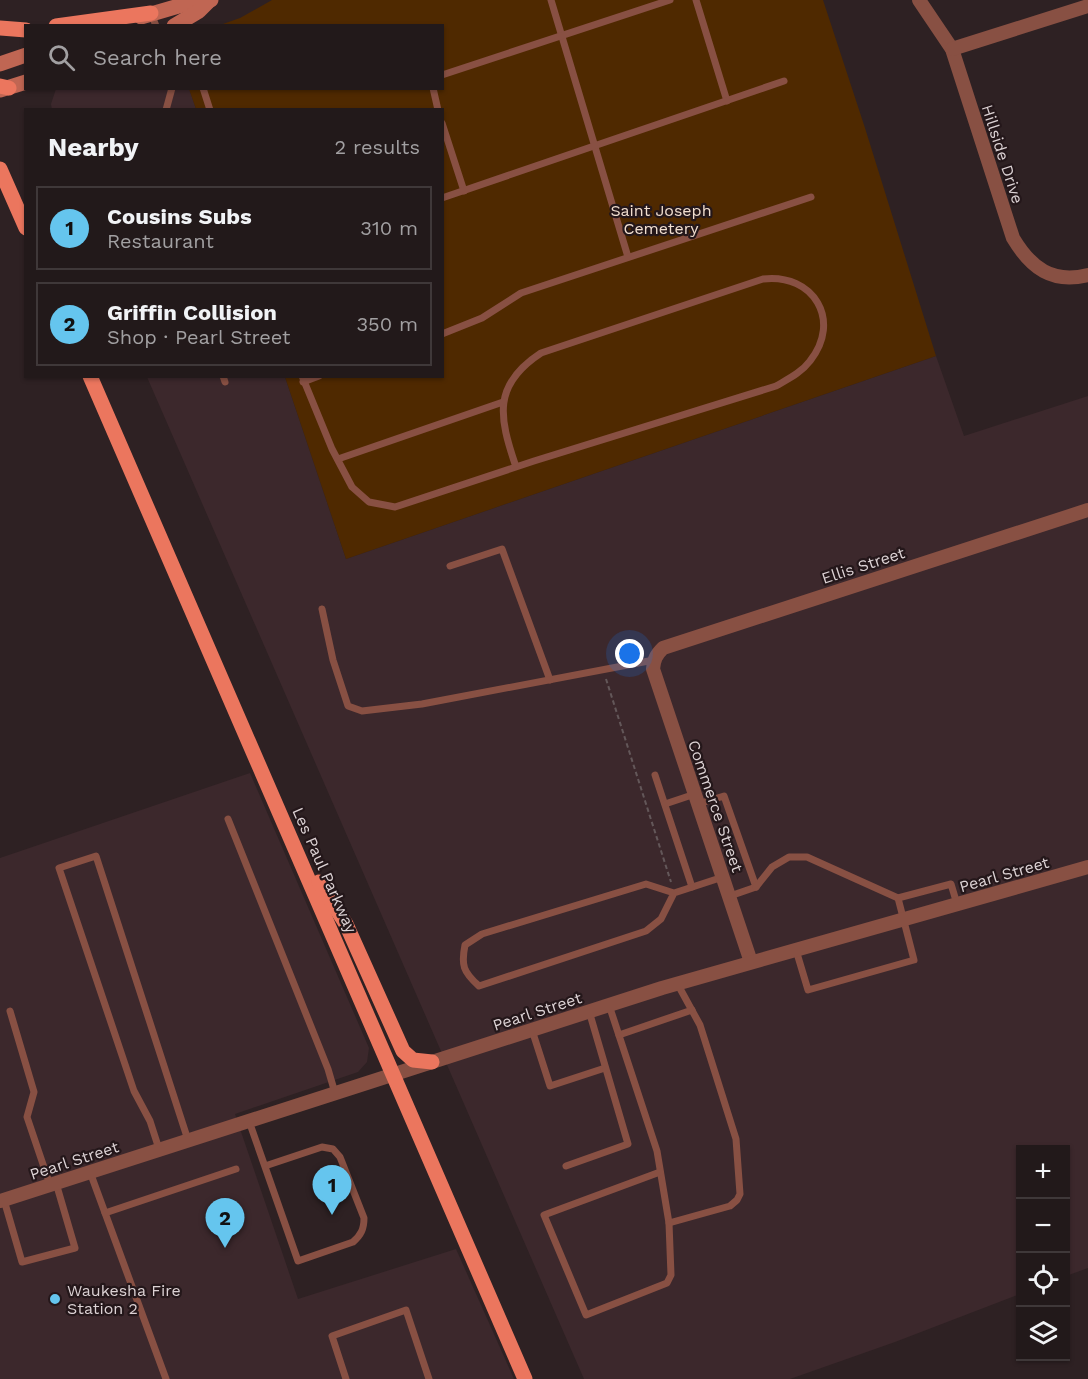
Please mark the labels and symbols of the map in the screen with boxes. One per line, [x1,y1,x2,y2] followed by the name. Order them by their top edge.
[978,102,1027,206] street label: Hillside Drive
[610,201,712,238] park label: Saint Joseph Cemetery
[819,543,907,588] street label: Ellis Street
[615,639,644,668] your location
[684,738,747,875] street label: Commerce Street
[288,804,361,937] street label: Les Paul Parkway
[957,853,1051,896] street label: Pearl Street
[490,988,584,1035] street label: Pearl Street
[27,1137,121,1184] street label: Pearl Street
[312,1166,352,1215] pin: 1
[206,1198,244,1248] pin: 2
[67,1281,181,1318] place label: Waukesha Fire Station 2
[48,1292,62,1306] marker: Waukesha Fire Station 2

